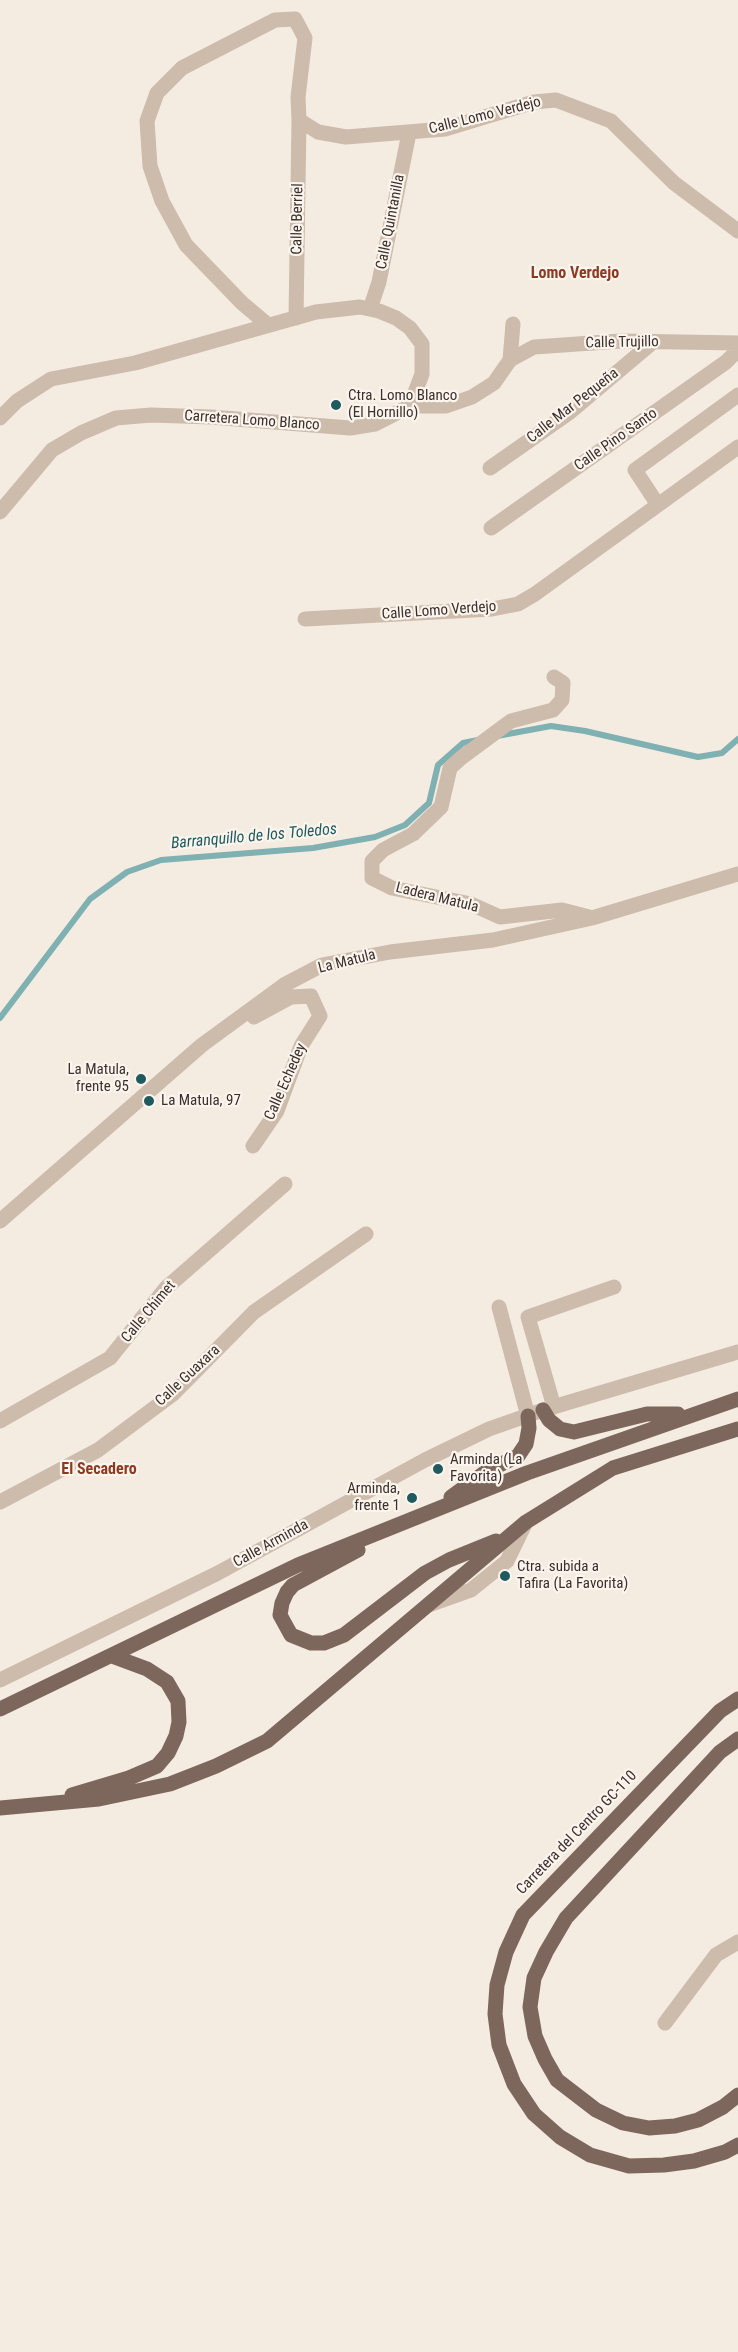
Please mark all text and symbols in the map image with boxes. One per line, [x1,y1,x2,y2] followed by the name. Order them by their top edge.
[427,93,543,139] street label: Calle Lomo Verdejo
[373,173,409,271] street label: Calle Quintanilla
[288,183,308,255] street label: Calle Berriel
[531,264,619,284] district label: Lomo Verdejo
[585,333,659,353] street label: Calle Trujillo
[524,365,622,447] street label: Calle Mar Pequeña
[348,387,457,422] place label: Ctra. Lomo Blanco (El Hornillo)
[329,398,343,412] marker: Ctra. Lomo Blanco (El Hornillo)
[571,405,661,475] street label: Calle Pino Santo
[184,407,320,435] street label: Carretera Lomo Blanco
[381,598,497,624] street label: Calle Lomo Verdejo
[170,820,338,854] water label: Barranquillo de los Toledos
[394,879,480,917] street label: Ladera Matula
[316,946,378,978] street label: La Matula
[261,1041,311,1123] street label: Calle Echedey
[67,1061,129,1096] place label: La Matula, frente 95
[134,1072,148,1086] marker: La Matula, frente 95
[161,1092,241,1110] place label: La Matula, 97
[142,1094,156,1108] marker: La Matula, 97
[118,1277,180,1347] street label: Calle Chimet
[152,1342,224,1410] street label: Calle Guaxara
[450,1451,522,1486] place label: Arminda (La Favorita)
[61,1460,137,1480] district label: El Secadero
[431,1462,445,1476] marker: Arminda (La Favorita)
[347,1480,400,1515] place label: Arminda, frente 1
[405,1491,419,1505] marker: Arminda, frente 1
[230,1516,312,1572] street label: Calle Arminda
[517,1558,628,1593] place label: Ctra. subida a Tafira (La Favorita)
[498,1569,512,1583] marker: Ctra. subida a Tafira (La Favorita)
[513,1767,641,1899] street label: Carretera del Centro GC-110

